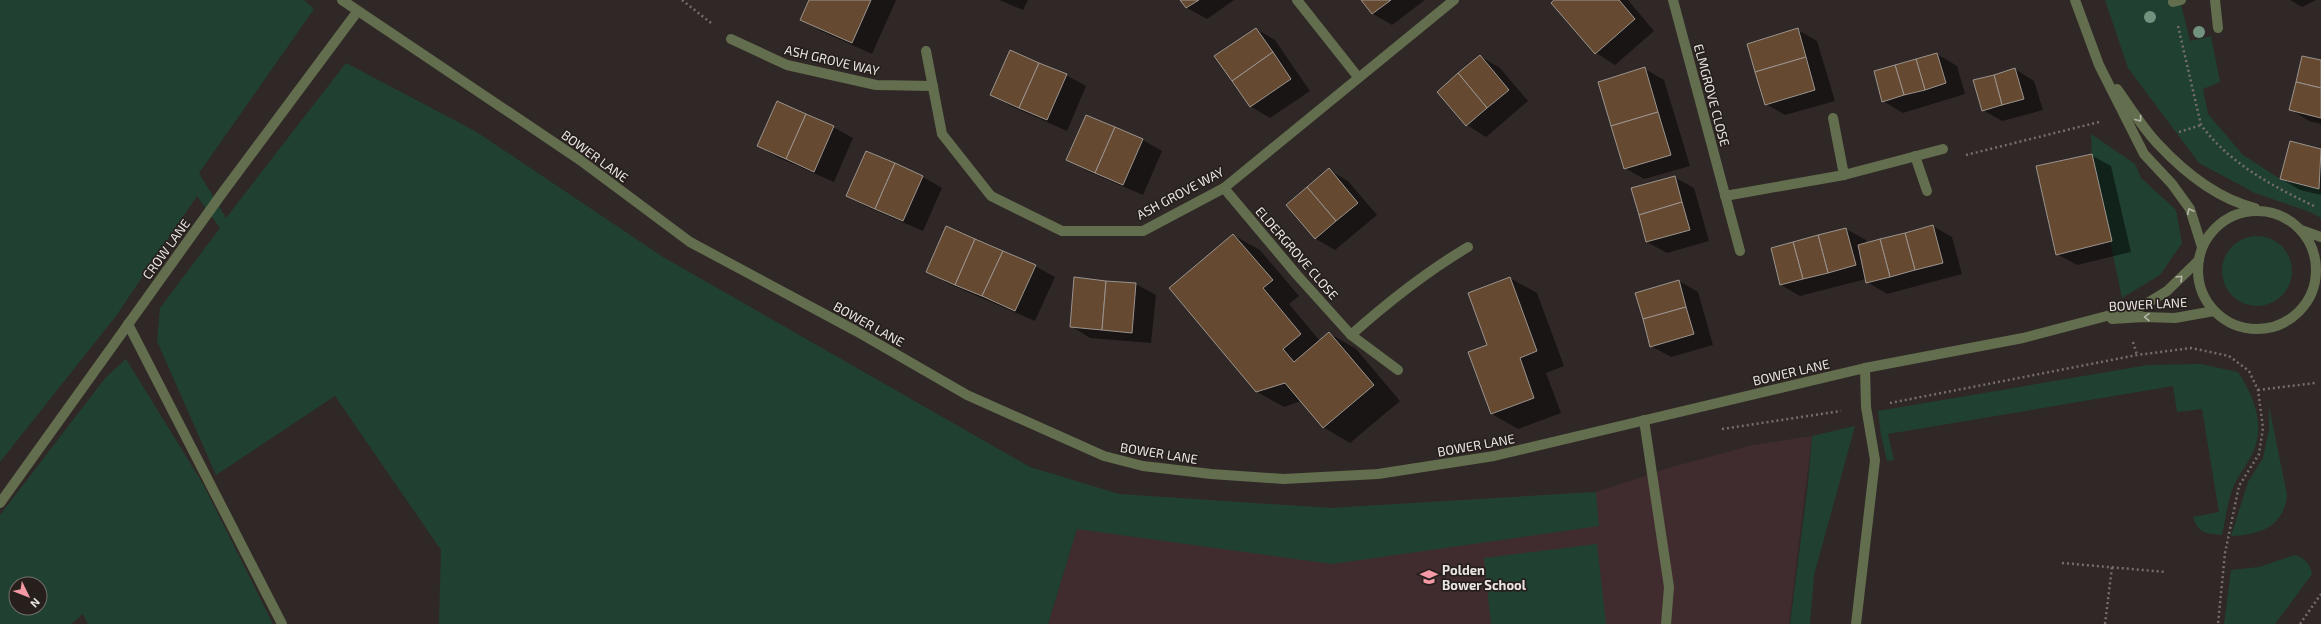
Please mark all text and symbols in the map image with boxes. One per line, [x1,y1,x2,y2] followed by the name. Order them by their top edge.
[783,41,881,79] street label: ASH GROVE WAY
[1691,42,1733,148] street label: ELMGROVE CLOSE
[2134,115,2141,122] one-way arrow
[559,126,631,186] street label: BOWER LANE
[1134,163,1227,223] street label: ASH GROVE WAY
[1252,203,1342,303] street label: ELDERGROVE CLOSE
[2187,207,2195,215] one-way arrow
[139,216,193,282] street label: CROW LANE
[2175,275,2183,283] one-way arrow
[2108,294,2188,314] street label: BOWER LANE
[831,298,907,350] street label: BOWER LANE
[2144,313,2150,321] one-way arrow
[1751,355,1831,389] street label: BOWER LANE
[1436,430,1516,460] street label: BOWER LANE
[1119,439,1199,467] street label: BOWER LANE
[1442,562,1527,593] place label: Polden Bower School
[1419,567,1439,587] school or university icon: Polden Bower School
[8,576,48,616] north arrow
[28,596,43,611] text: N

